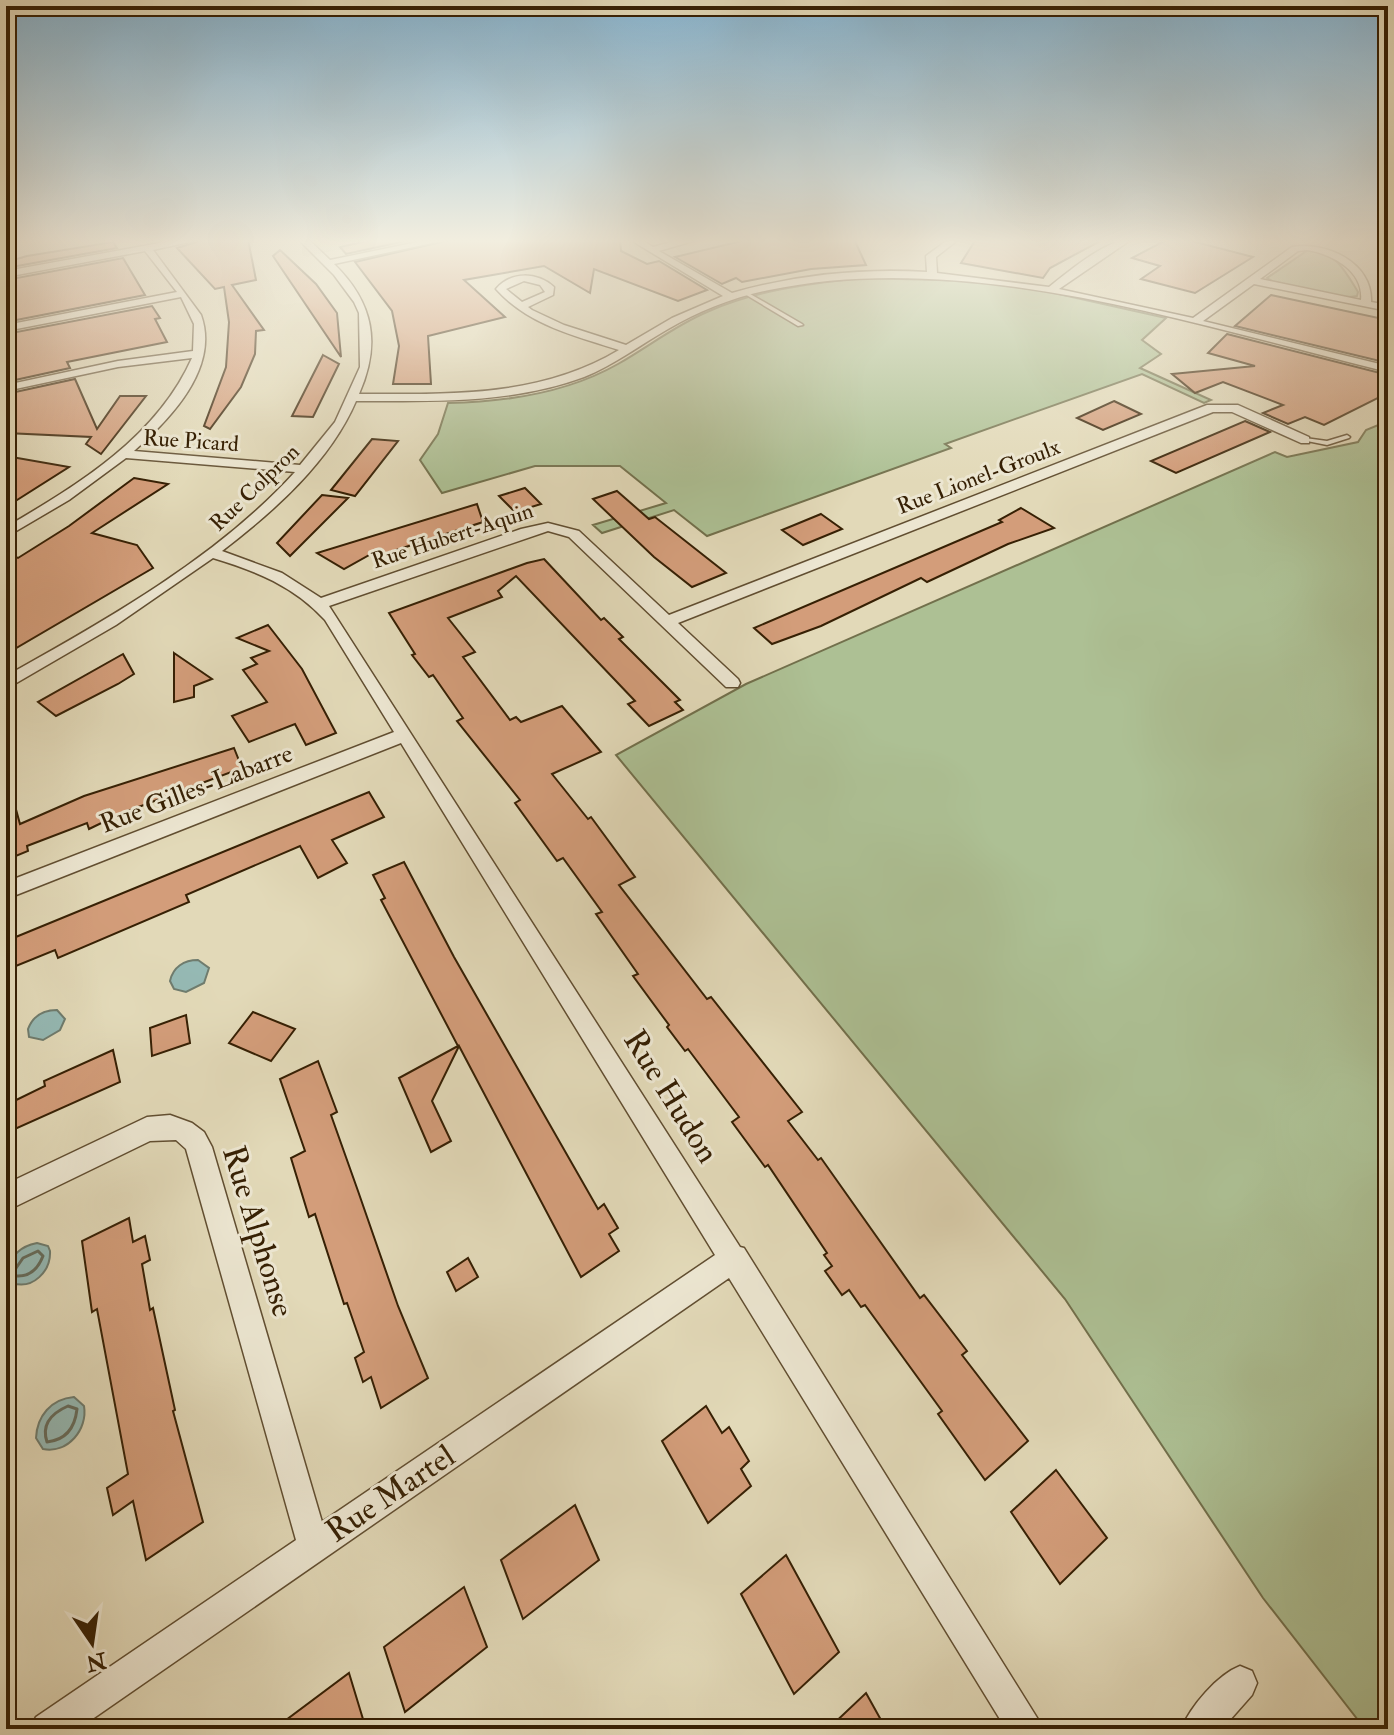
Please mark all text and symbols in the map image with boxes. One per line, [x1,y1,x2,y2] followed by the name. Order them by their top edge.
[142,424,240,458] street label: Rue Picard
[893,433,1064,521] street label: Rue Lionel-Groulx
[204,438,306,538] street label: Rue Colpron
[368,497,537,575] street label: Rue Hubert-Aquin
[95,737,297,840] street label: Rue Gilles-Labarre
[615,1023,728,1170] street label: Rue Hudon
[213,1141,303,1322] street label: Rue Alphonse
[318,1436,463,1552] street label: Rue Martel
[52,1603,132,1683] north arrow
[83,1645,110,1677] text: N

